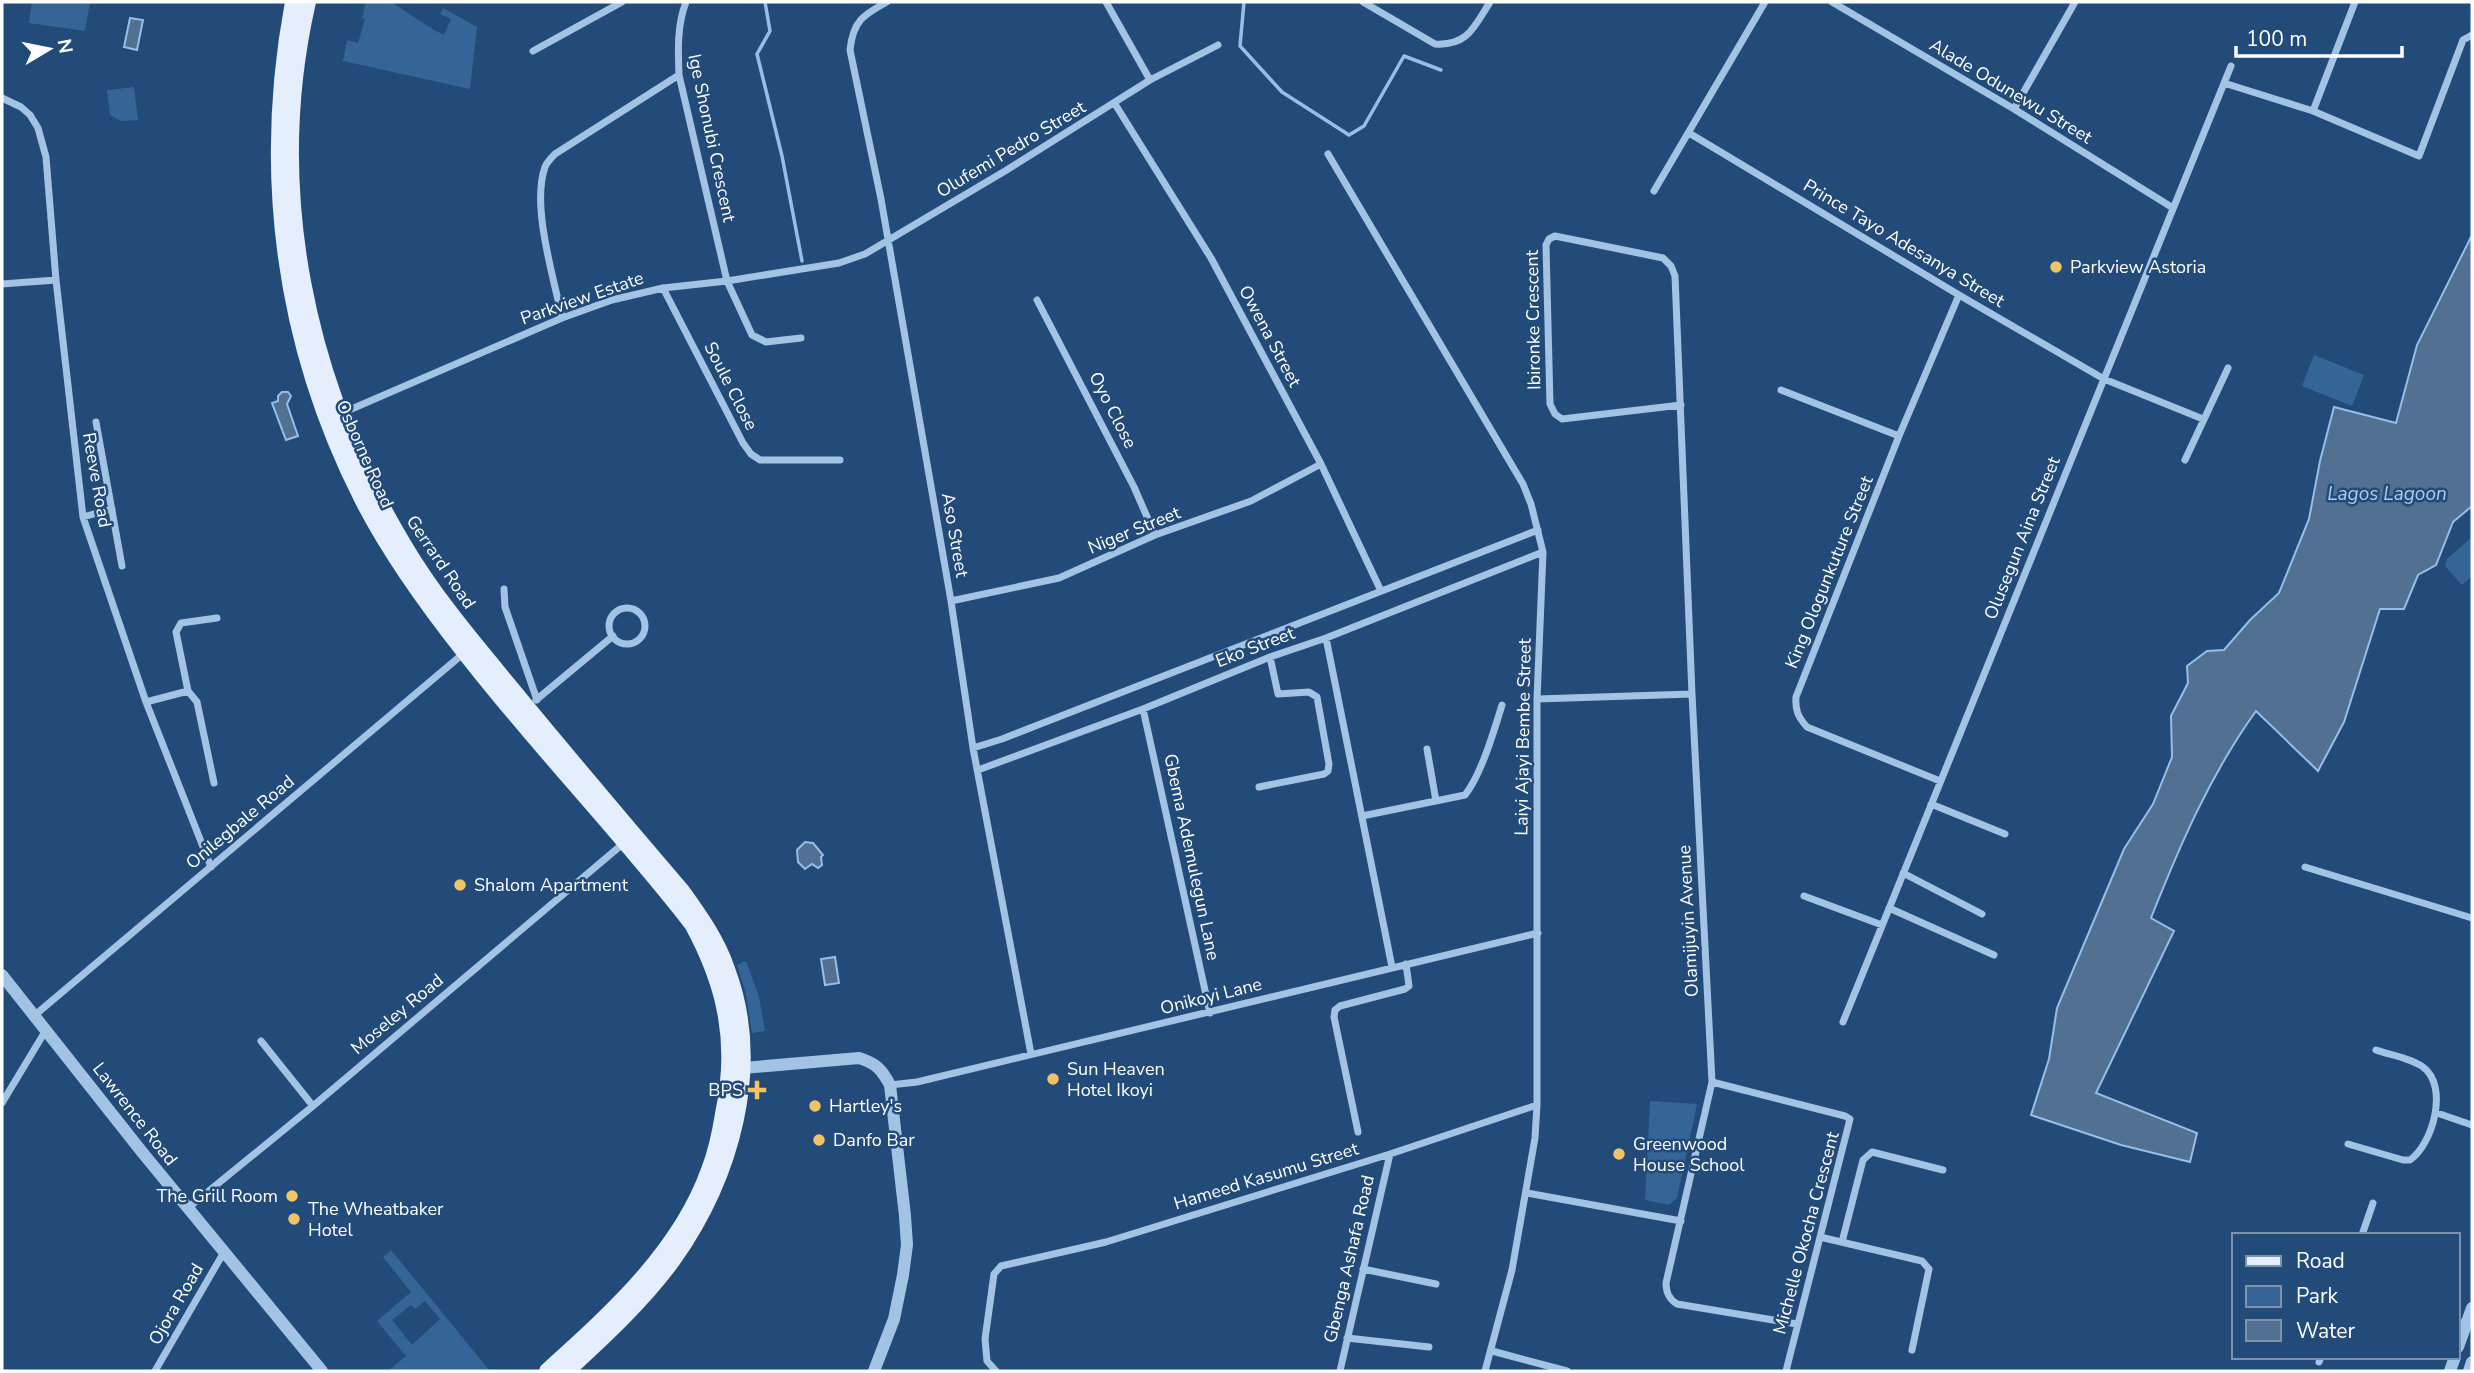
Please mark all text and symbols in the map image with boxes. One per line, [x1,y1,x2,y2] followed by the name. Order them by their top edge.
[14,14,84,84] north arrow
[2236,14,2402,58] scale bar
[2246,25,2307,53] text: 100 m
[1925,33,2097,149] street label: Alade Odunewu Street
[51,37,79,55] text: N
[682,52,742,225] street label: Ige Shonubi Crescent
[932,95,1091,203] street label: Olufemi Pedro Street
[1799,173,2010,313] street label: Prince Tayo Adesanya Street
[1520,249,1546,390] street label: Ibironke Crescent
[2070,255,2206,279] place label: Parkview Astoria
[2048,259,2064,275] marker: Parkview Astoria
[517,266,647,330] street label: Parkview Estate
[1233,281,1307,392] street label: Owena Street
[698,338,764,434] street label: Soule Close
[1083,368,1143,452] street label: Oyo Close
[331,396,399,512] street label: Osborne Road
[77,431,117,529] street label: Reeve Road
[1978,452,2066,623] street label: Olusegun Aina Street
[1779,471,1879,672] street label: King Ologunkuture Street
[2327,481,2447,507] water label: Lagos Lagoon
[936,491,974,580] street label: Aso Street
[1084,500,1184,559] street label: Niger Street
[401,510,481,614] street label: Gerrard Road
[1212,621,1299,673] street label: Eko Street
[1509,637,1537,836] street label: Laiyi Ajayi Bembe Street
[1158,751,1226,963] street label: Gbema Ademulegun Lane
[181,769,299,875] street label: Onilegbale Road
[1672,844,1704,998] street label: Olamijuyin Avenue
[474,873,629,897] place label: Shalom Apartment
[452,877,468,893] marker: Shalom Apartment
[346,968,448,1060] street label: Moseley Road
[1158,972,1264,1020] street label: Onikoyi Lane
[87,1057,183,1171] street label: Lawrence Road
[1067,1057,1165,1102] place label: Sun Heaven Hotel Ikoyi
[1045,1071,1061,1087] marker: Sun Heaven Hotel Ikoyi
[708,1078,743,1102] place label: BPS
[749,1082,765,1098] marker: BPS
[829,1094,902,1118] place label: Hartley's
[807,1098,823,1114] marker: Hartley's
[833,1128,915,1152] place label: Danfo Bar
[1767,1128,1845,1337] street label: Michelle Okocha Crescent
[811,1132,827,1148] marker: Danfo Bar
[1633,1132,1745,1177] place label: Greenwood House School
[1171,1136,1362,1216] street label: Hameed Kasumu Street
[1611,1146,1627,1162] marker: Greenwood House School
[1318,1173,1380,1345] street label: Gbenga Ashafa Road
[157,1184,278,1208] place label: The Grill Room
[284,1188,300,1204] marker: The Grill Room
[308,1197,444,1242] place label: The Wheatbaker Hotel
[286,1211,302,1227] marker: The Wheatbaker Hotel
[2232,1233,2460,1359] legend
[2296,1247,2345,1275] text: Road
[143,1259,209,1349] street label: Ojora Road
[2296,1282,2338,1310] text: Park
[2296,1317,2355,1345] text: Water

